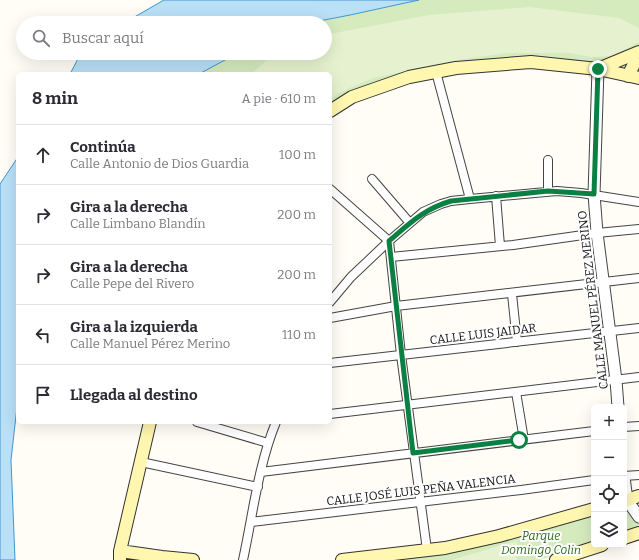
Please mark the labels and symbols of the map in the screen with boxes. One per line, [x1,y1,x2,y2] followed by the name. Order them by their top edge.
[589,60,607,78] route end
[574,210,611,390] street label: CALLE MANUEL PÉREZ MERINO
[429,321,537,347] street label: CALLE LUIS JAIDAR
[510,431,528,449] route start
[326,470,517,509] street label: CALLE JOSÉ LUIS PEÑA VALENCIA
[501,529,581,557] park label: Parque Domingo Colin

